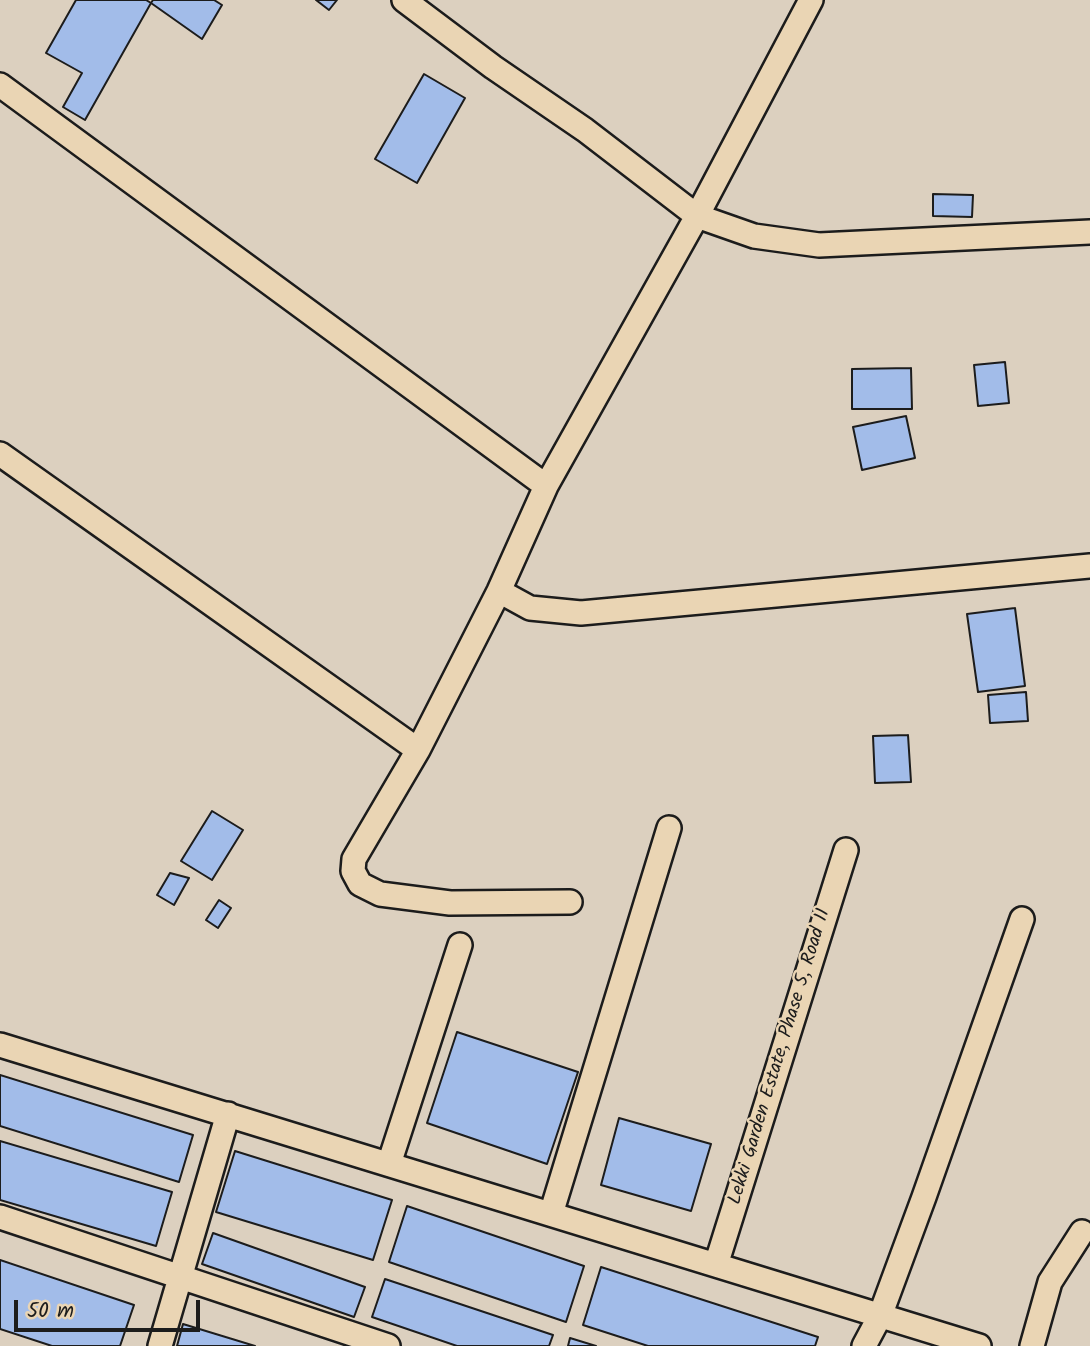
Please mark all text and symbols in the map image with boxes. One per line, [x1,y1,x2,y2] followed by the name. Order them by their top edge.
[725,906,837,1208] street label: Lekki Garden Estate, Phase 5, Road 11
[18,1286,203,1330] scale bar
[27,1295,74,1328] text: 50 m

